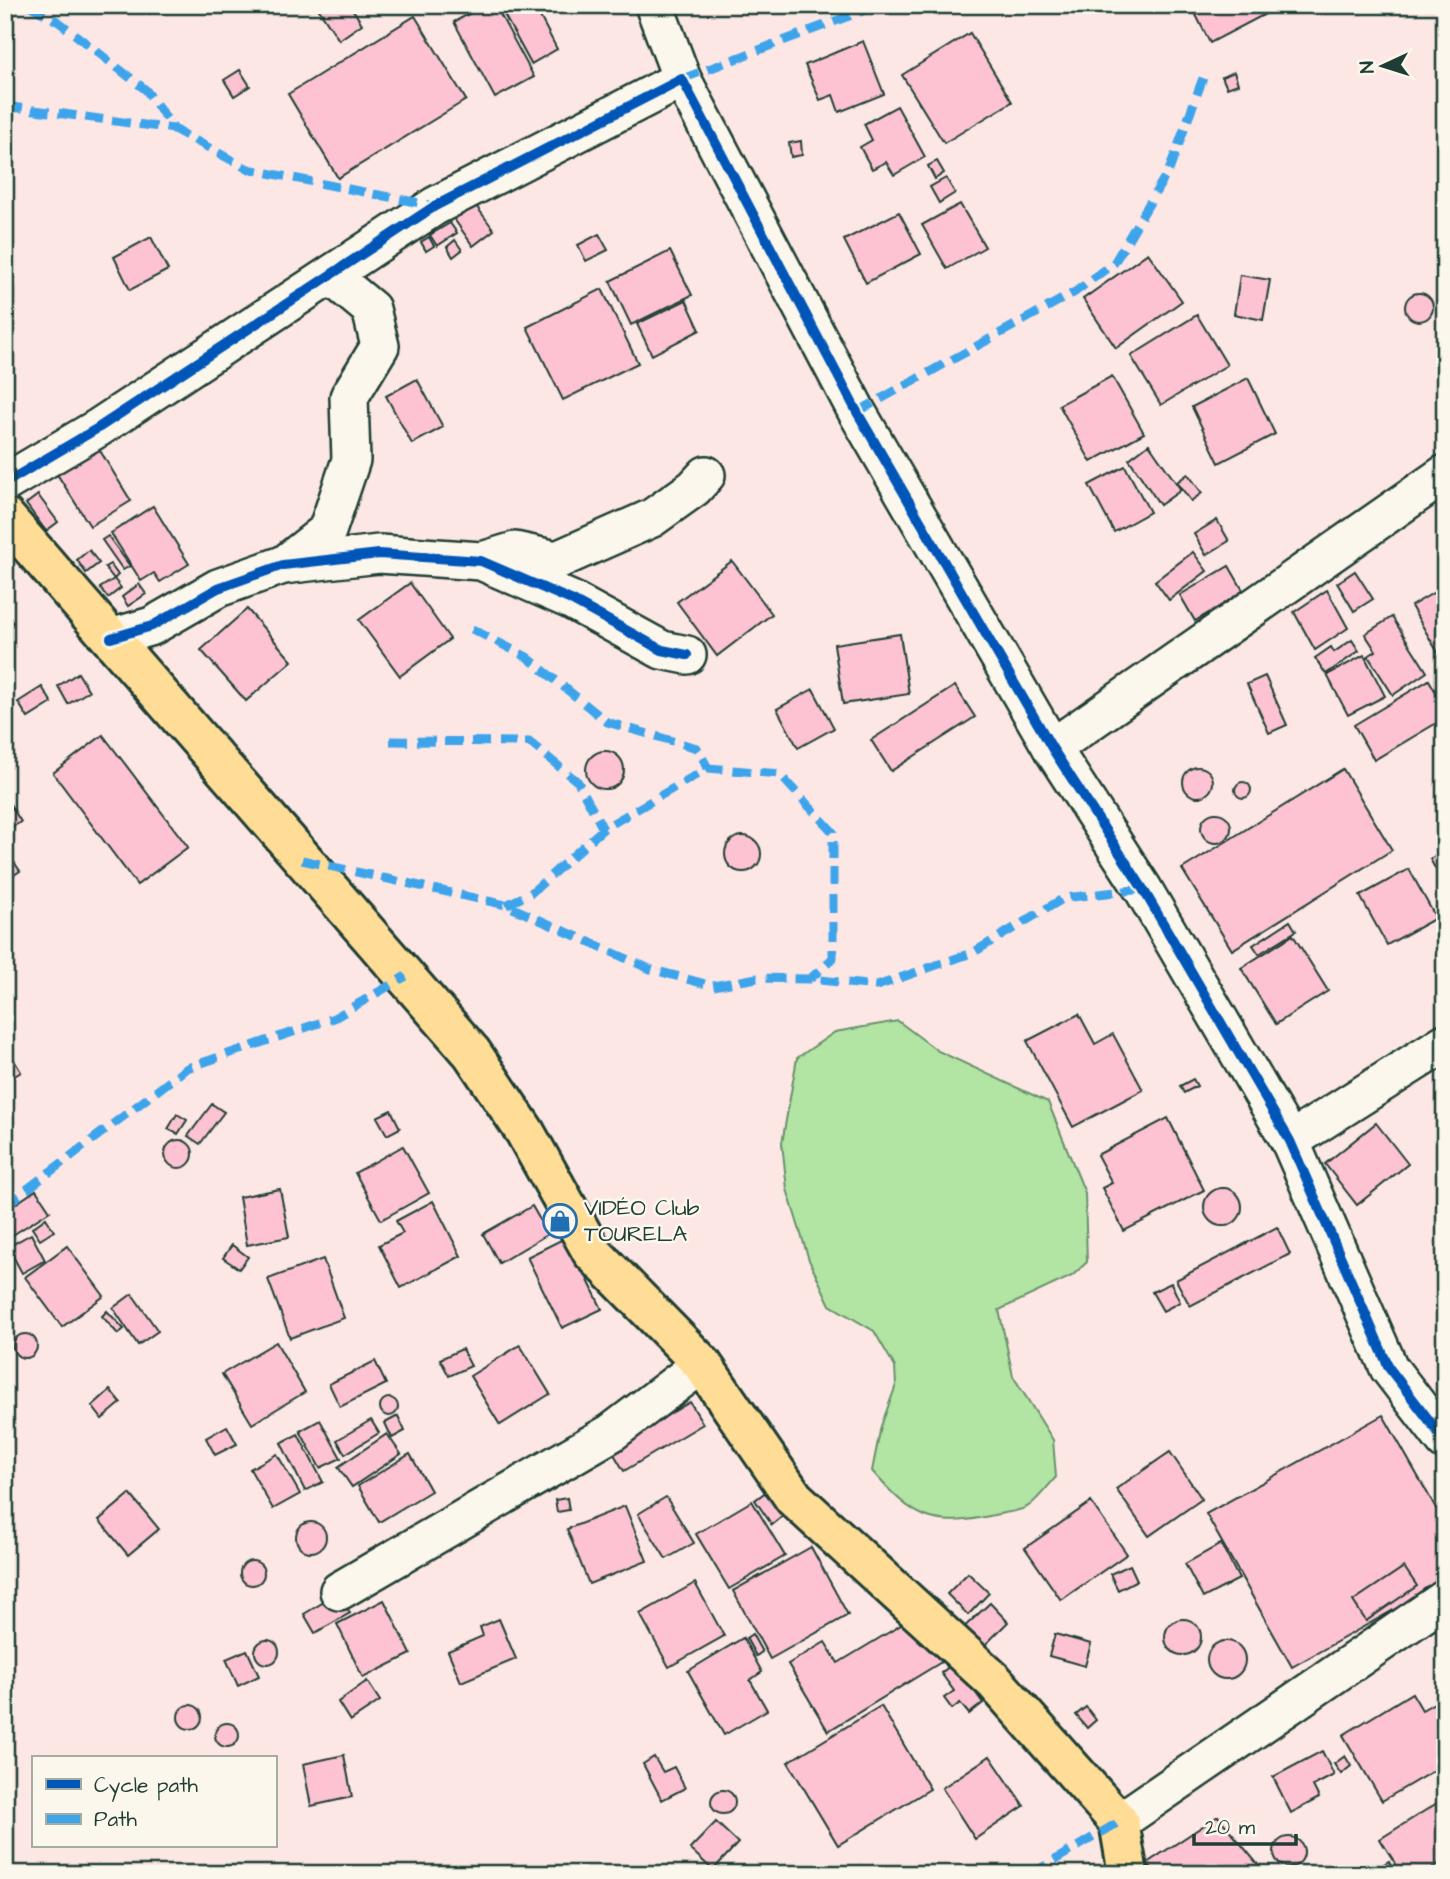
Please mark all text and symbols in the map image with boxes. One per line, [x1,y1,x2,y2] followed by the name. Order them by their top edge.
[1348,32,1418,102] north arrow
[1354,60,1381,74] text: N
[584,1192,700,1250] place label: VIDÉO Club TOURELA
[541,1202,579,1240] shop icon: VIDÉO Club TOURELA
[32,1756,276,1848] legend
[94,1771,199,1802] text: Cycle path
[1194,1802,1296,1846] scale bar
[94,1805,138,1834] text: Path
[1205,1813,1256,1842] text: 20 m

